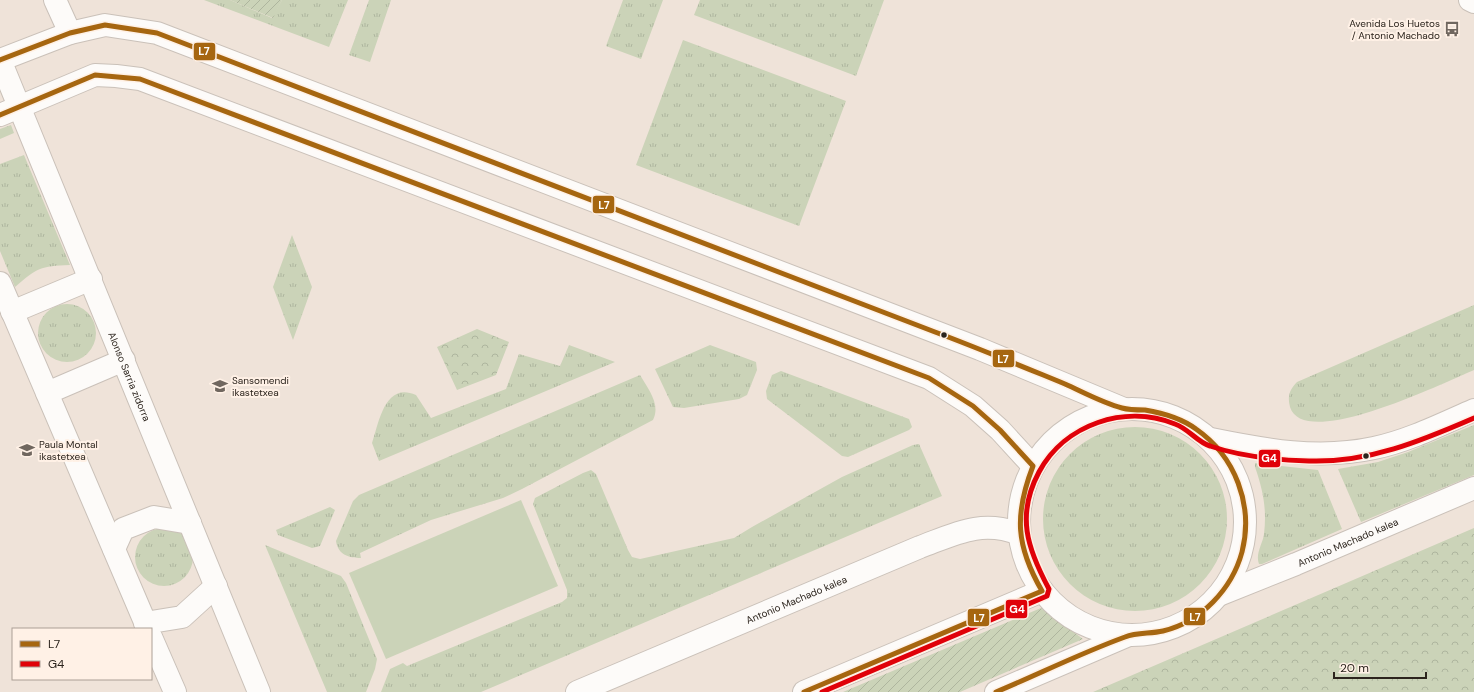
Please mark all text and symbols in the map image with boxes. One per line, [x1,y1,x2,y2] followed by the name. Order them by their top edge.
[1349,17,1440,42] place label: Avenida Los Huetos / Antonio Machado
[1443,20,1461,38] bus stop icon: Avenida Los Huetos / Antonio Machado
[193,42,216,61] line badge: L7
[198,44,210,58] text: L7
[592,195,615,214] line badge: L7
[598,198,610,212] text: L7
[106,330,154,423] street label: Alonso Sarria zidorra
[939,330,949,340] unlabelled marker
[992,349,1015,368] line badge: L7
[997,352,1009,366] text: L7
[232,374,289,399] place label: Sansomendi ikastetxea
[211,377,229,395] school or university icon: Sansomendi ikastetxea
[39,438,98,463] place label: Paula Montal ikastetxea
[18,441,36,459] school or university icon: Paula Montal ikastetxea
[1258,449,1281,468] line badge: G4
[1261,451,1277,465] text: G4
[1361,451,1371,461] unlabelled marker
[1295,515,1400,569] street label: Antonio Machado kalea
[744,572,849,626] street label: Antonio Machado kalea
[1005,599,1028,619] line badge: G4
[1009,602,1025,616] text: G4
[1183,607,1206,626] line badge: L7
[967,608,990,627] line badge: L7
[1189,610,1201,624] text: L7
[973,611,985,625] text: L7
[12,628,152,680] legend
[48,636,60,652] text: L7
[1334,654,1426,680] scale bar
[48,656,64,672] text: G4
[1340,660,1369,676] text: 20 m

